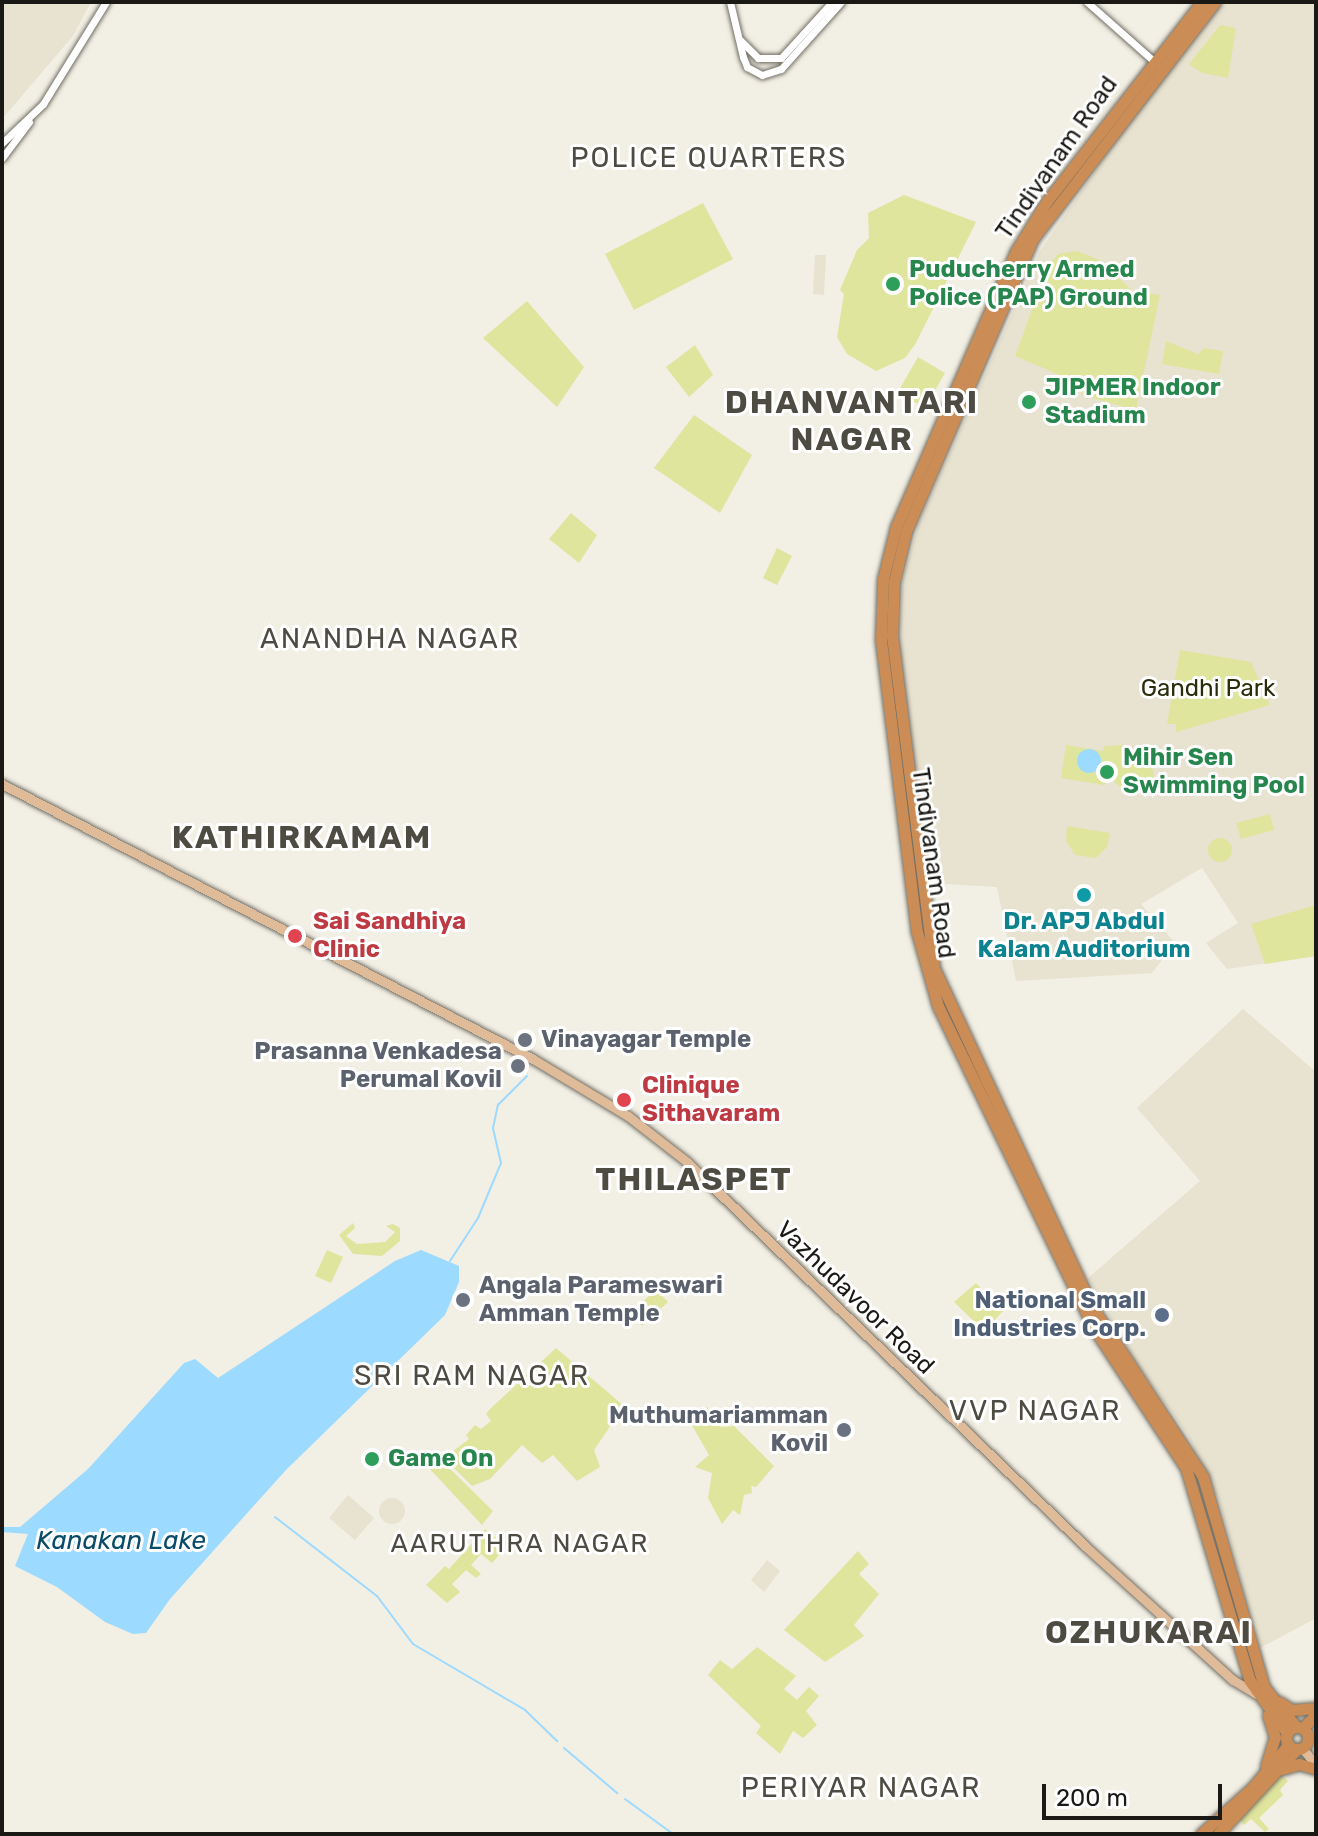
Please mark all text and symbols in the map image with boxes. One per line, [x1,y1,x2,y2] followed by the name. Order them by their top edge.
[990,71,1124,245] street label: Tindivanam Road
[571,141,847,175] district label: POLICE QUARTERS
[909,256,1148,312] place label: Puducherry Armed Police (PAP) Ground
[884,275,902,293] marker: Puducherry Armed Police (PAP) Ground
[1045,374,1221,430] place label: JIPMER Indoor Stadium
[725,384,979,459] district label: DHANVANTARI NAGAR
[1020,393,1038,411] marker: JIPMER Indoor Stadium
[260,622,520,656] district label: ANANDHA NAGAR
[1141,675,1275,703] park label: Gandhi Park
[1123,744,1305,800] place label: Mihir Sen Swimming Pool
[1098,763,1116,781] marker: Mihir Sen Swimming Pool
[905,766,961,960] street label: Tindivanam Road
[172,818,432,856] district label: KATHIRKAMAM
[1075,886,1093,904] marker: Dr. APJ Abdul Kalam Auditorium
[313,908,466,964] place label: Sai Sandhiya Clinic
[977,908,1191,964] place label: Dr. APJ Abdul Kalam Auditorium
[284,925,306,947] marker: Sai Sandhiya Clinic
[541,1026,752,1054] place label: Vinayagar Temple
[516,1031,534,1049] marker: Vinayagar Temple
[254,1038,502,1094] place label: Prasanna Venkadesa Perumal Kovil
[509,1057,527,1075] marker: Prasanna Venkadesa Perumal Kovil
[642,1072,780,1128] place label: Clinique Sithavaram
[613,1089,635,1111] marker: Clinique Sithavaram
[595,1160,793,1198] district label: THILASPET
[770,1215,940,1381] street label: Vazhudavoor Road
[479,1272,723,1328] place label: Angala Parameswari Amman Temple
[953,1287,1146,1343] place label: National Small Industries Corp.
[454,1291,472,1309] marker: Angala Parameswari Amman Temple
[1153,1306,1171,1324] marker: National Small Industries Corp.
[354,1359,590,1393] district label: SRI RAM NAGAR
[948,1394,1122,1428] district label: VVP NAGAR
[609,1402,828,1458] place label: Muthumariamman Kovil
[835,1421,853,1439] marker: Muthumariamman Kovil
[388,1445,493,1473] place label: Game On
[363,1450,381,1468] marker: Game On
[36,1525,206,1557] water label: Kanakan Lake
[390,1528,650,1560] district label: AARUTHRA NAGAR
[1045,1613,1253,1651] district label: OZHUKARAI
[1046,1768,1226,1818] scale bar
[741,1771,981,1805] district label: PERIYAR NAGAR
[1056,1784,1128,1812] text: 200 m

